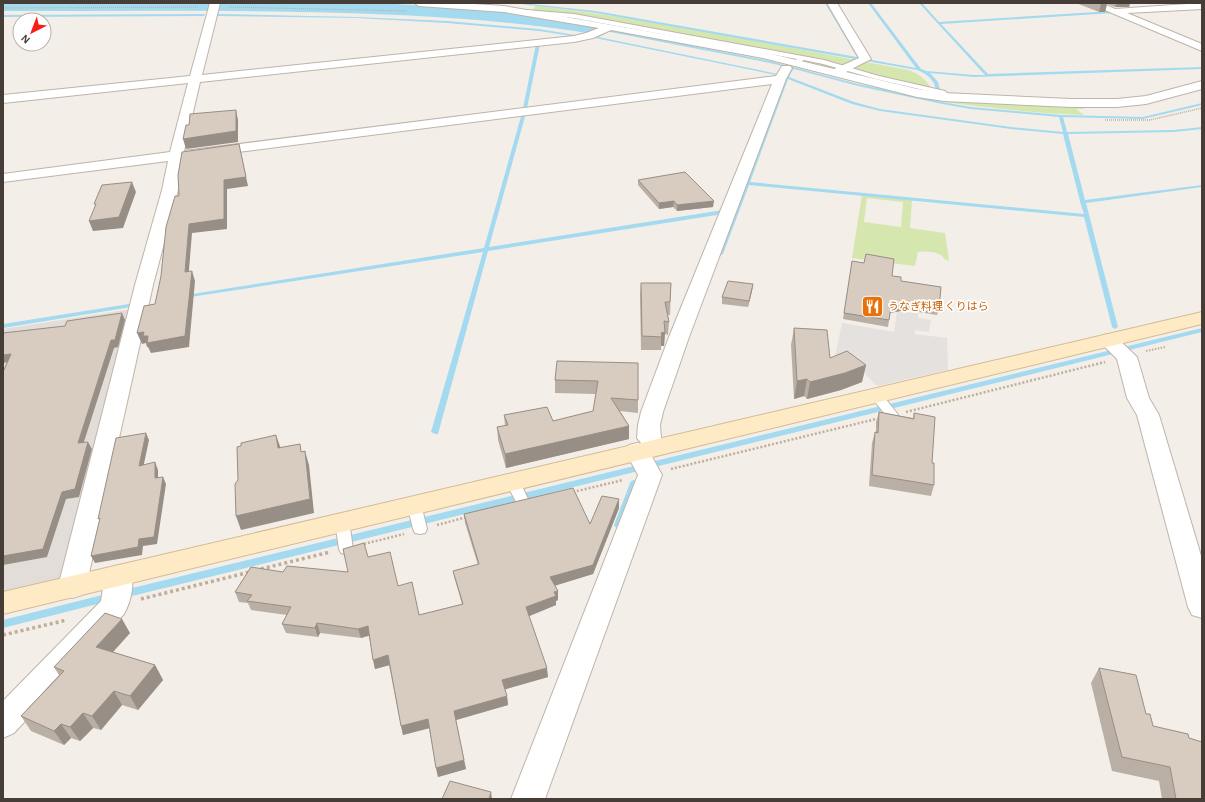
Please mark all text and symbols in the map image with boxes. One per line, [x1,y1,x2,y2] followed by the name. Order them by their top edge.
[12,12,52,52] north arrow
[19,32,32,46] text: N
[860,293,886,319] restaurant icon: うなぎ料理 くりはら
[888,300,989,312] place label: うなぎ料理 くりはら

